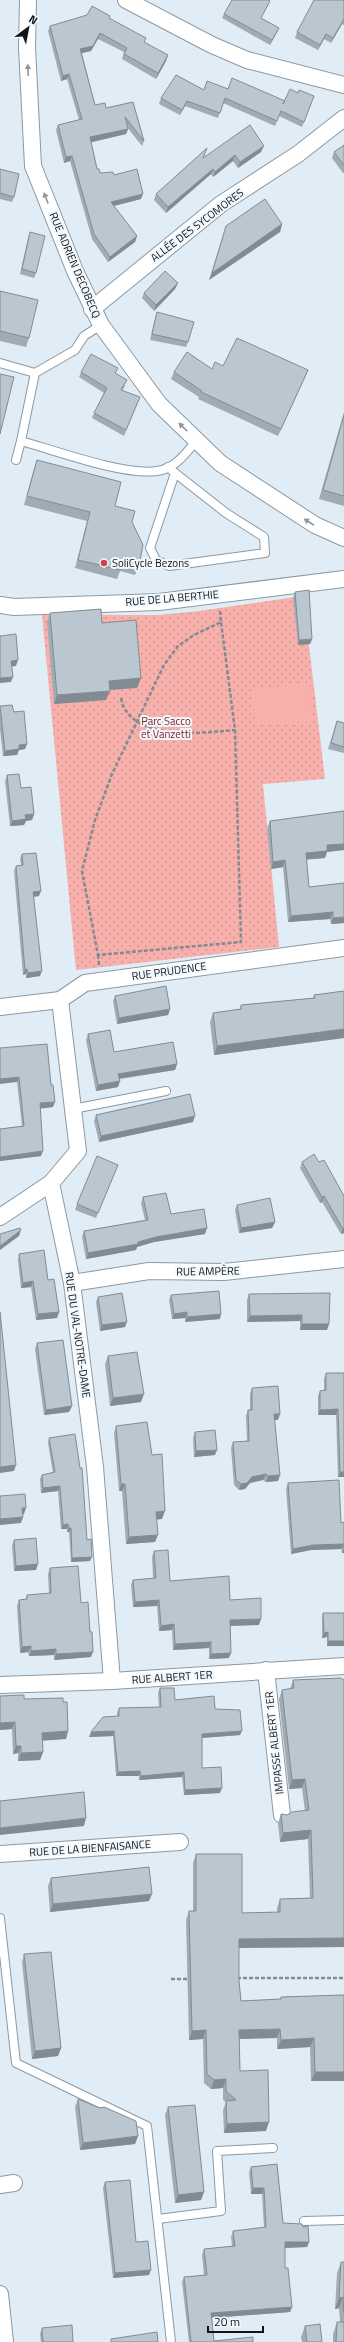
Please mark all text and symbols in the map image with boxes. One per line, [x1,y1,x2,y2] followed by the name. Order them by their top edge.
[8,8,48,48] north arrow
[26,11,41,28] text: N
[24,64,31,76] one-way arrow
[147,185,247,265] street label: ALLÉE DES SYCOMORES
[43,192,49,203] one-way arrow
[45,210,105,320] street label: RUE ADRIEN DECOBECQ
[178,422,188,432] one-way arrow
[303,518,315,525] one-way arrow
[112,555,189,571] place label: SoliCycle Bezons
[99,558,109,568] marker: SoliCycle Bezons
[125,586,219,610] street label: RUE DE LA BERTHIE
[141,713,191,742] park label: Parc Sacco et Vanzetti
[131,958,207,984] street label: RUE PRUDENCE
[176,1262,240,1280] street label: RUE AMPÈRE
[61,1271,95,1399] street label: RUE DU VAL-NOTRE-DAME
[131,1666,213,1688] street label: RUE ALBERT 1ER
[261,1690,287,1795] street label: IMPASSE ALBERT 1ER
[29,1836,151,1860] street label: RUE DE LA BIENFAISANCE
[208,2308,263,2334] scale bar
[214,2312,240,2331] text: 20 m

